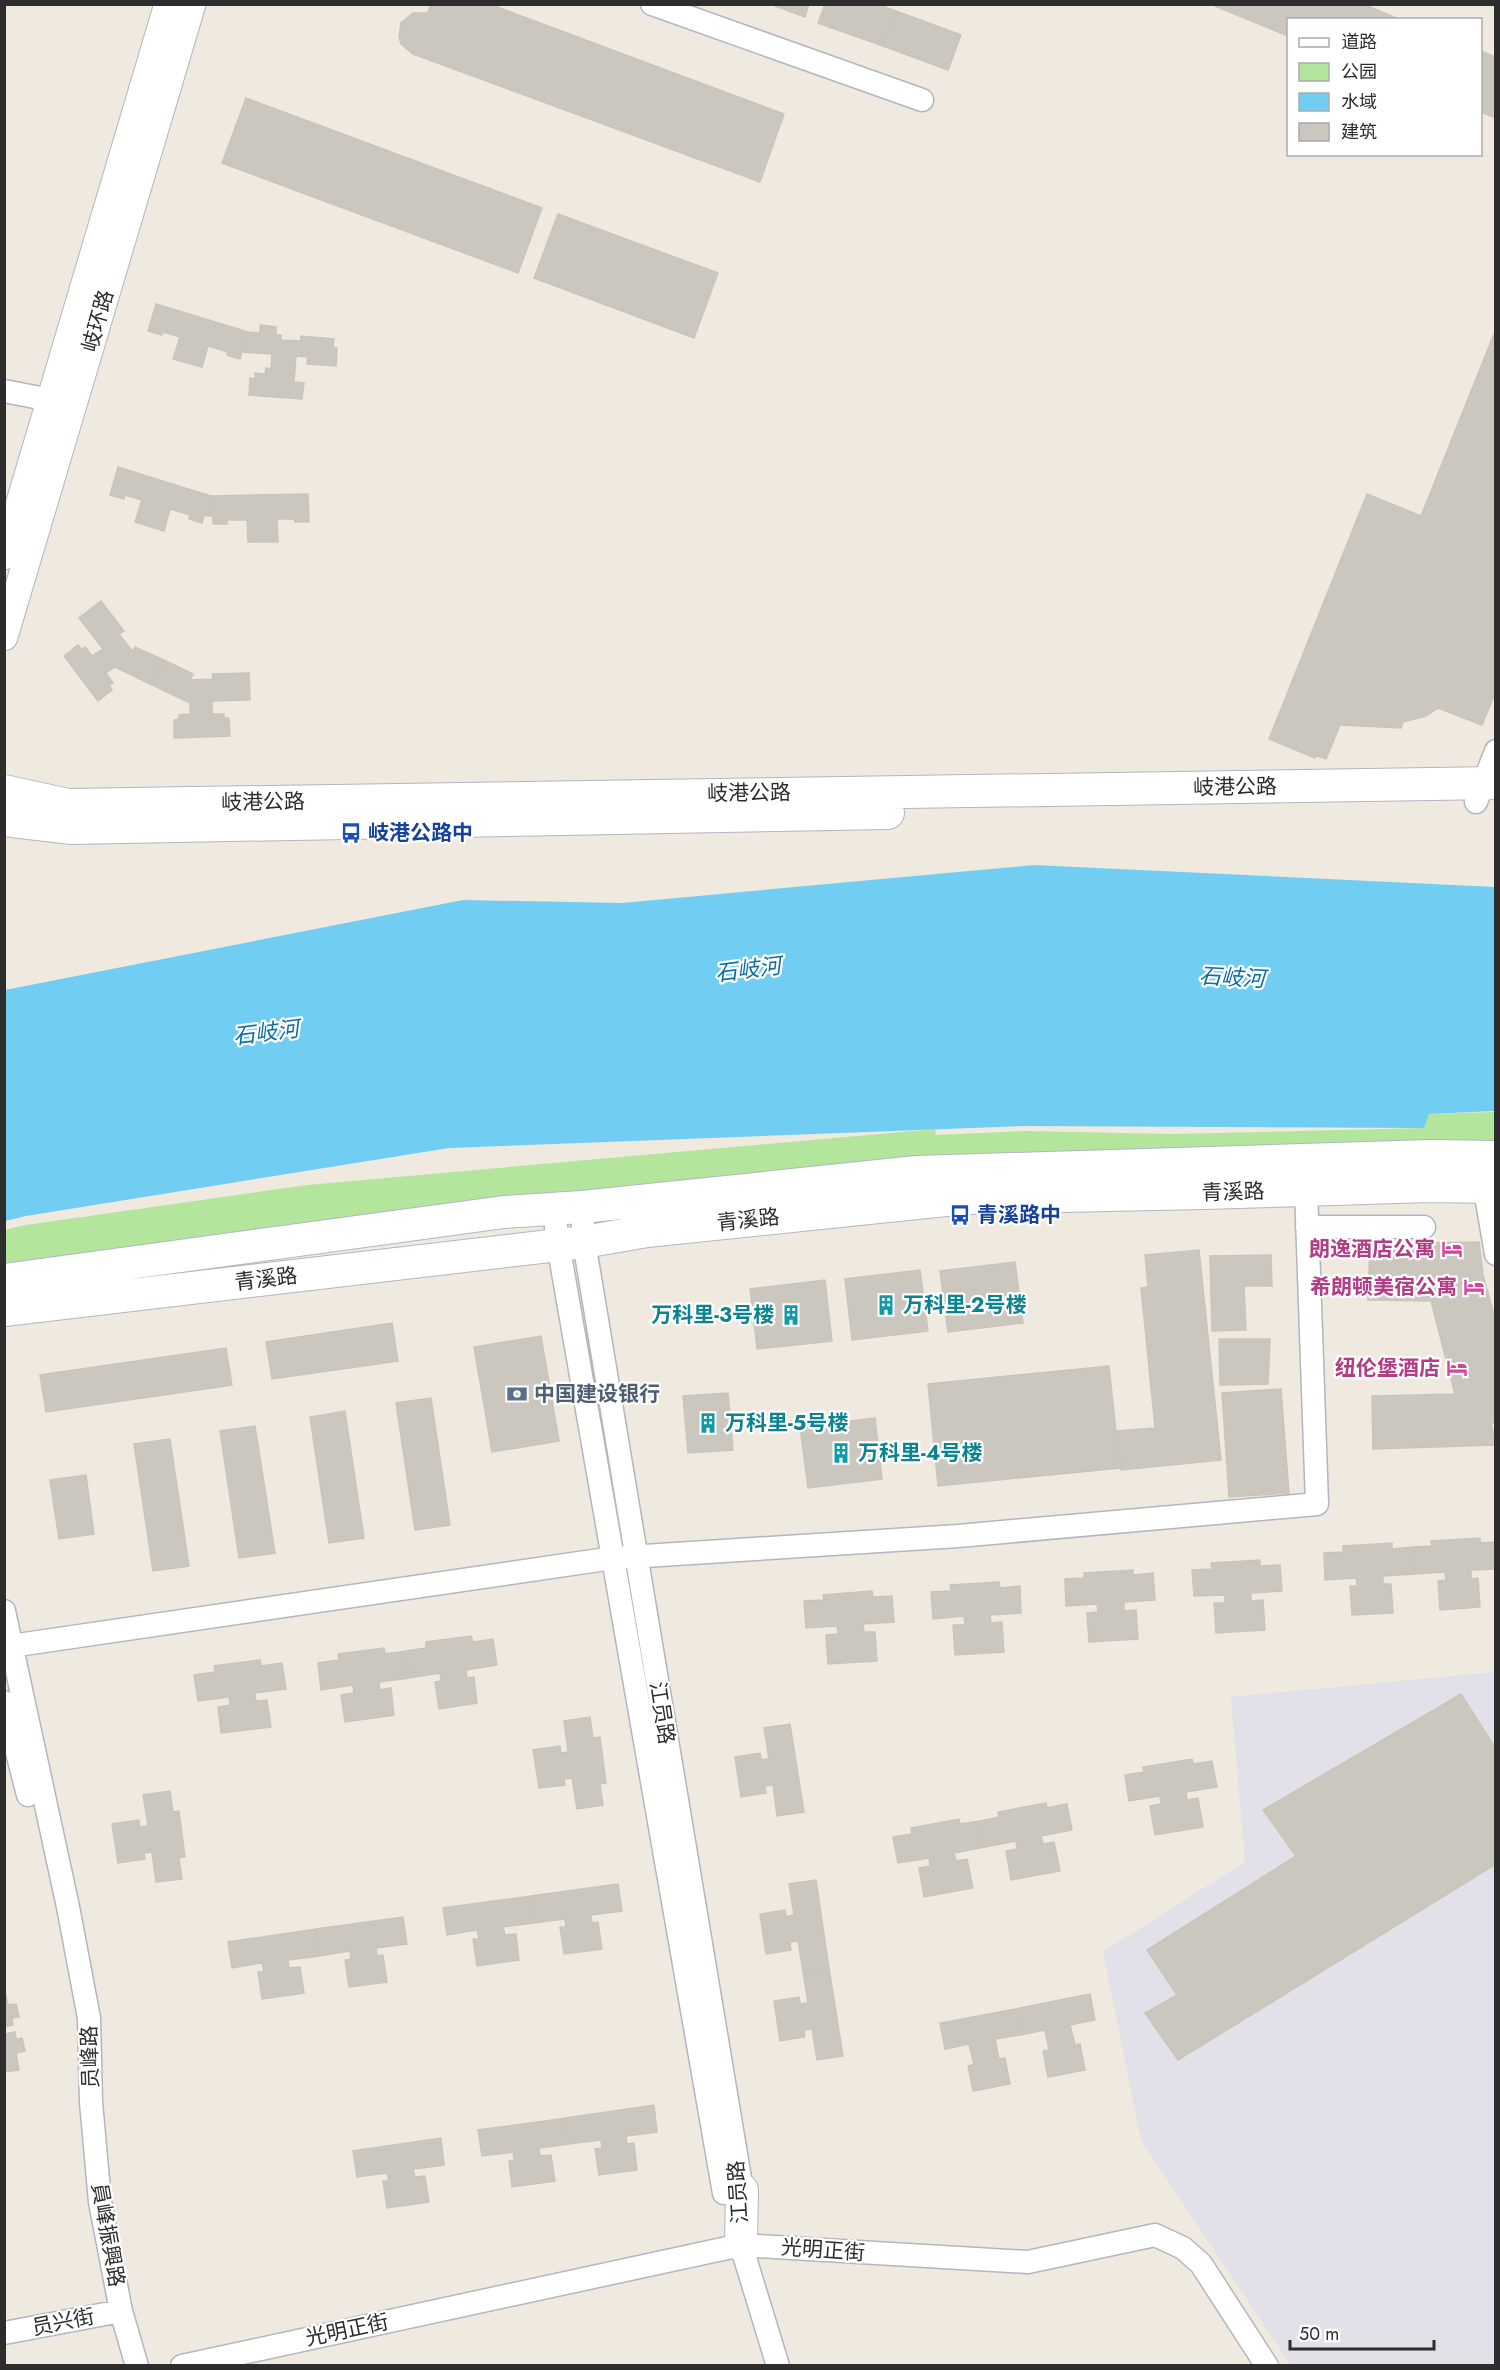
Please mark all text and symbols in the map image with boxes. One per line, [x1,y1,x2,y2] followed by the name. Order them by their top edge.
[1287,18,1482,156] legend
[1341,29,1377,55] text: 道路
[1341,59,1377,85] text: 公园
[1341,89,1377,115] text: 水域
[1341,119,1377,145] text: 建筑
[75,287,121,355] street label: 岐环路
[1193,771,1277,803] street label: 岐港公路
[707,777,791,809] street label: 岐港公路
[221,786,305,818] street label: 岐港公路
[368,818,473,848] place label: 岐港公路中
[339,821,363,845] bus stop icon: 岐港公路中
[713,949,787,989] water label: 石岐河
[1198,959,1270,995] water label: 石岐河
[231,1012,305,1052] water label: 石岐河
[1201,1176,1265,1208] street label: 青溪路
[977,1200,1061,1230] place label: 青溪路中
[715,1202,781,1238] street label: 青溪路
[948,1203,972,1227] bus stop icon: 青溪路中
[1309,1234,1435,1264] place label: 朗逸酒店公寓
[1440,1237,1464,1261] hotel icon: 朗逸酒店公寓
[233,1260,299,1298] street label: 青溪路
[1310,1272,1457,1302] place label: 希朗顿美宿公寓
[1462,1275,1486,1299] hotel icon: 希朗顿美宿公寓
[903,1290,1026,1320] place label: 万科里-2号楼
[874,1293,898,1317] building icon: 万科里-2号楼
[651,1300,774,1330] place label: 万科里-3号楼
[779,1303,803,1327] building icon: 万科里-3号楼
[1335,1353,1440,1383] place label: 纽伦堡酒店
[1445,1356,1469,1380] hotel icon: 纽伦堡酒店
[534,1379,660,1409] place label: 中国建设银行
[505,1382,529,1406] bank icon: 中国建设银行
[725,1408,848,1438] place label: 万科里-5号楼
[696,1411,720,1435] building icon: 万科里-5号楼
[858,1438,982,1468] place label: 万科里-4号楼
[829,1441,853,1465] building icon: 万科里-4号楼
[642,1680,682,1746] street label: 江员路
[74,2025,106,2089] street label: 员峰路
[721,2160,755,2224] street label: 江员路
[84,2181,132,2289] street label: 員峰振興路
[780,2232,866,2268] street label: 光明正街
[29,2301,97,2343] street label: 员兴街
[303,2307,391,2353] street label: 光明正街
[1290,2313,1434,2351] scale bar
[1299,2321,1339,2347] text: 50 m

